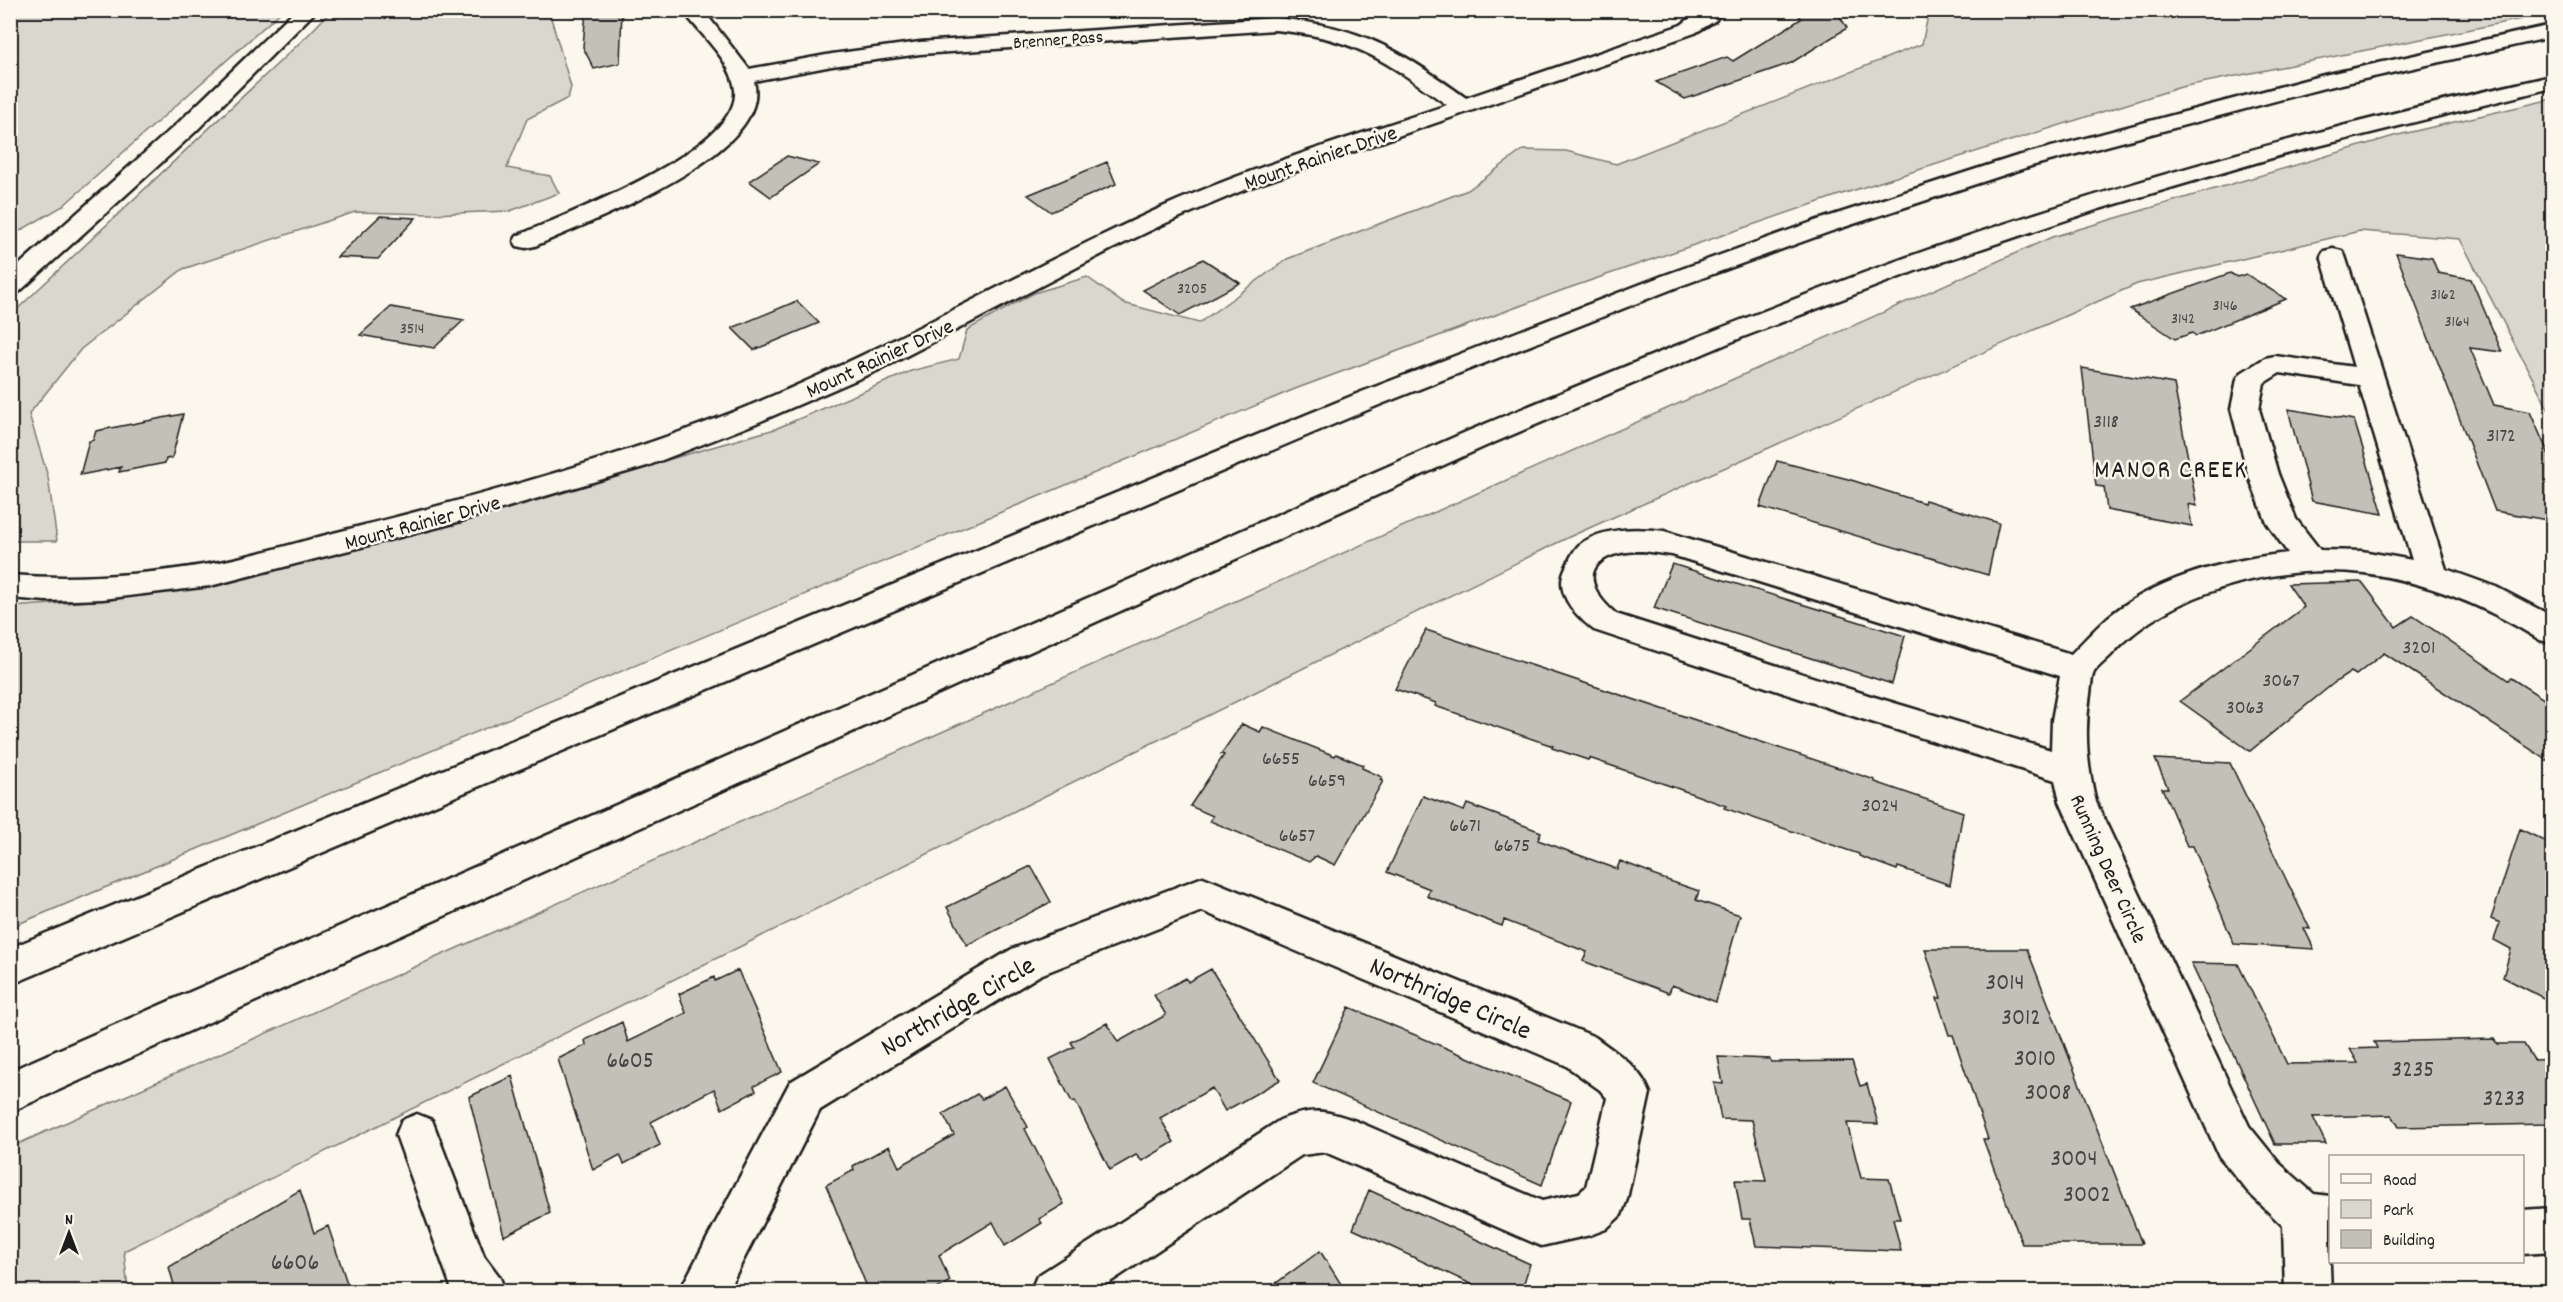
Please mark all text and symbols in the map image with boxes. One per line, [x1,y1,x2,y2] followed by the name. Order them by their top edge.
[1012,26,1104,57] street label: Brenner Pass
[1240,119,1402,200] street label: Mount Rainier Drive
[1177,278,1207,301] house number: 3205
[2430,284,2456,307] house number: 3162
[2212,295,2238,318] house number: 3146
[2171,308,2195,331] house number: 3142
[2444,311,2470,334] house number: 3164
[801,312,960,408] street label: Mount Rainier Drive
[400,318,424,341] house number: 3514
[2093,409,2119,437] house number: 3118
[2486,423,2516,451] house number: 3172
[2094,453,2248,490] district label: MANOR CREEK
[342,489,504,560] street label: Mount Rainier Drive
[2403,635,2435,663] house number: 3201
[2262,668,2300,696] house number: 3067
[2226,695,2264,723] house number: 3063
[1262,746,1300,774] house number: 6655
[1308,768,1346,796] house number: 6659
[2060,790,2154,949] street label: Running Deer Circle
[1862,793,1898,821] house number: 3024
[1449,813,1481,841] house number: 6671
[1279,823,1315,851] house number: 6657
[1494,833,1530,861] house number: 6675
[874,948,1043,1068] street label: Northridge Circle
[1363,949,1537,1052] street label: Northridge Circle
[1986,967,2024,1001] house number: 3014
[2001,1002,2041,1036] house number: 3012
[2014,1043,2056,1077] house number: 3010
[606,1045,654,1079] house number: 6605
[2392,1054,2434,1088] house number: 3235
[2025,1077,2071,1111] house number: 3008
[2483,1083,2525,1117] house number: 3233
[2051,1143,2097,1177] house number: 3004
[2329,1155,2524,1263] legend
[2383,1169,2417,1194] text: Road
[2063,1179,2111,1213] house number: 3002
[2383,1199,2414,1224] text: Park
[39,1203,99,1263] north arrow
[65,1209,73,1232] text: N
[2383,1229,2435,1254] text: Building
[271,1247,319,1281] house number: 6606

